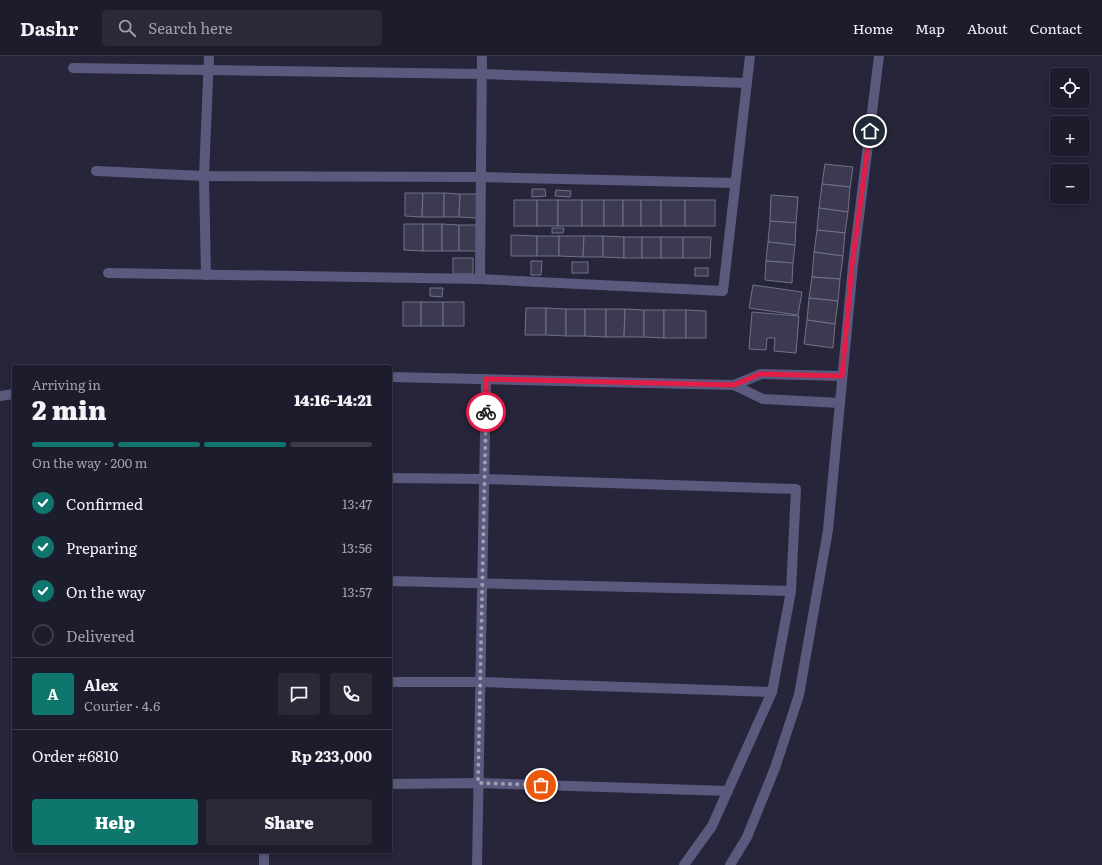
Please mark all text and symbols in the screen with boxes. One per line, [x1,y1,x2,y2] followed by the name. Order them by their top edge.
[102,10,382,46] search box
[20,14,78,42] text: Dashr
[148,16,232,39] text: Search here
[116,17,138,39] icon: search
[853,18,893,38] text: Home
[915,18,945,38] text: Map
[967,18,1008,38] text: About
[1030,18,1082,38] text: Contact
[1050,68,1090,204] map controls
[1050,68,1090,108] button: locate
[853,114,887,148] pin
[1050,116,1090,156] button: +
[859,120,881,142] icon: home
[1050,164,1090,204] button: −
[32,375,101,394] text: Arriving in
[294,388,372,411] text: 14:16–14:21
[32,389,107,428] text: 2 min
[466,392,506,432] courier
[475,401,497,423] icon: bike
[32,453,147,472] text: On the way · 200 m
[32,492,54,514] icon: check
[66,492,143,515] text: Confirmed
[342,494,372,513] text: 13:47
[32,536,54,558] icon: check
[66,536,137,559] text: Preparing
[342,538,372,557] text: 13:56
[32,580,54,602] icon: check
[66,580,146,603] text: On the way
[342,582,372,601] text: 13:57
[66,624,135,647] text: Delivered
[84,673,118,696] text: Alex
[278,673,320,715] button: chat
[330,673,372,715] button: phone
[47,682,59,705] text: A
[84,696,160,715] text: Courier · 4.6
[32,744,118,767] text: Order #6810
[291,744,372,767] text: Rp 233,000
[524,768,558,802] pin
[530,774,552,796] icon: bag
[32,799,198,845] button: Help
[206,799,372,845] button: Share

